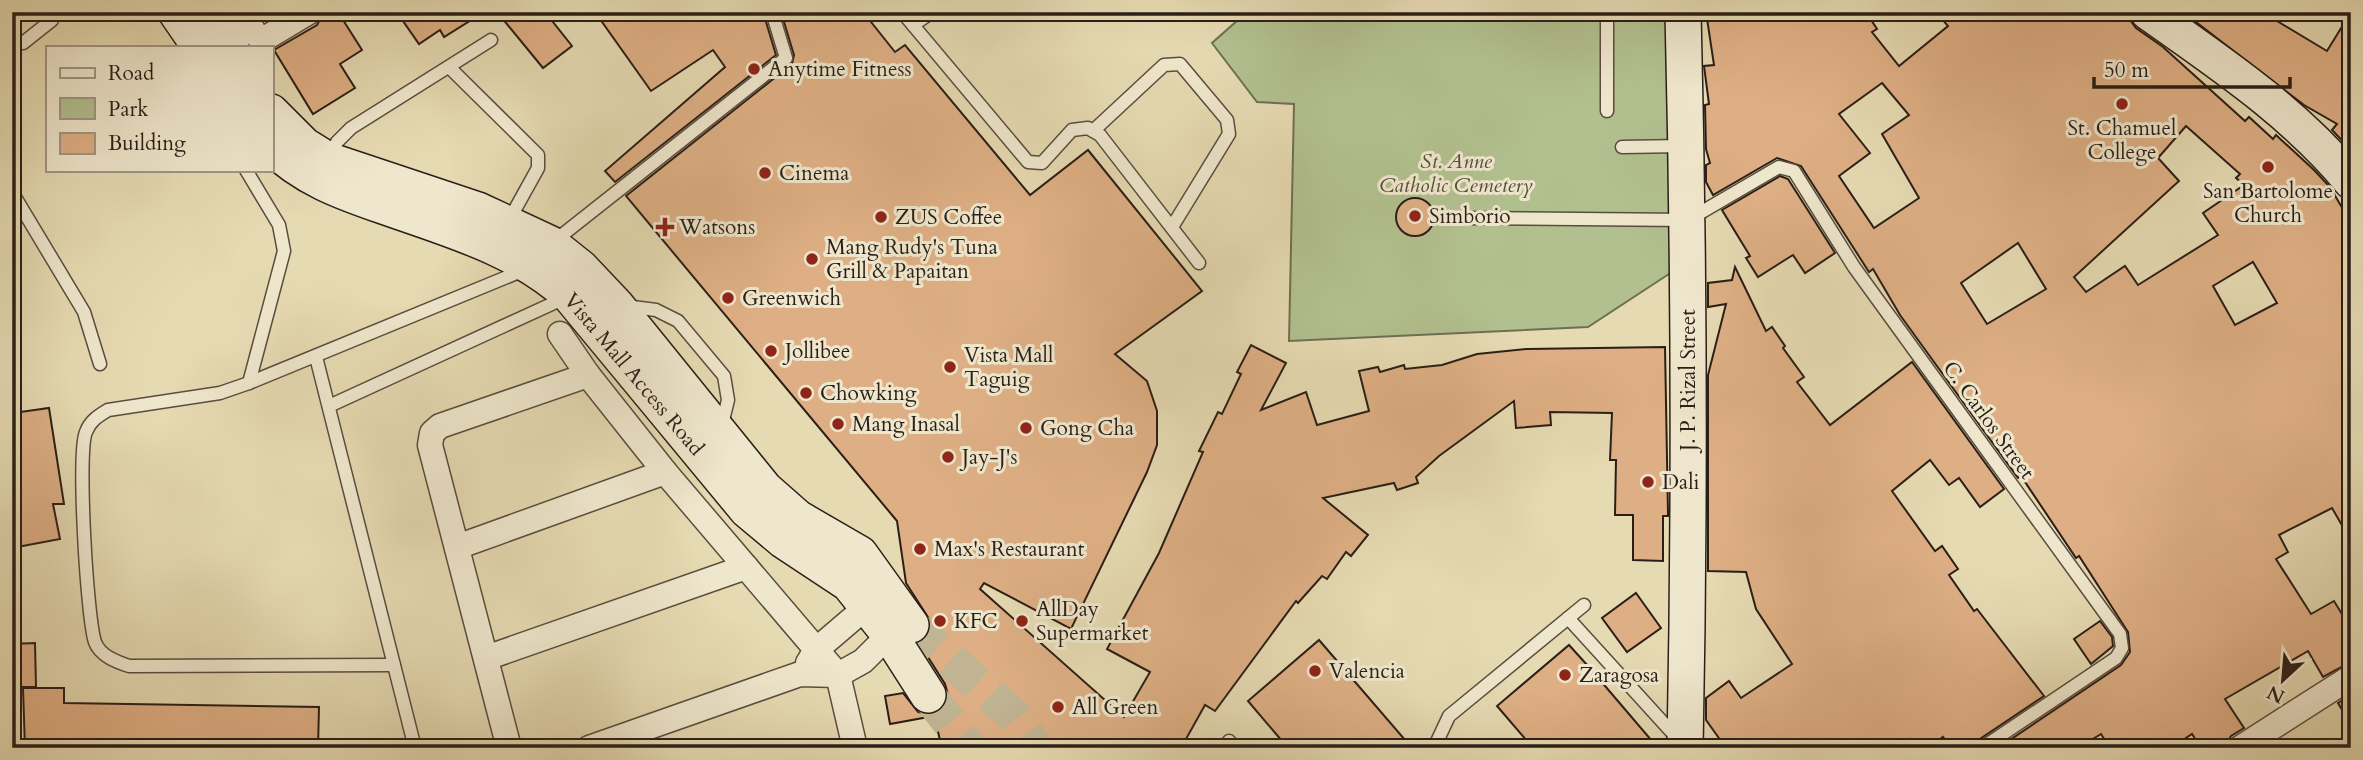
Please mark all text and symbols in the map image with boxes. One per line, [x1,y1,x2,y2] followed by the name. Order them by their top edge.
[46,46,273,172] legend
[2094,46,2290,90] scale bar
[768,55,911,84] place label: Anytime Fitness
[2104,56,2149,85] text: 50 m
[108,59,154,88] text: Road
[746,61,762,77] marker: Anytime Fitness
[108,95,149,124] text: Park
[2114,96,2130,112] marker: St. Chamuel College
[2068,114,2176,167] place label: St. Chamuel College
[108,129,186,158] text: Building
[1379,147,1533,200] park label: St. Anne Catholic Cemetery
[779,159,849,188] place label: Cinema
[2260,159,2276,175] marker: San Bartolome Church
[757,165,773,181] marker: Cinema
[2203,177,2333,230] place label: San Bartolome Church
[1429,202,1511,231] place label: Simborio
[895,203,1002,232] place label: ZUS Coffee
[1407,208,1423,224] marker: Simborio
[873,209,889,225] marker: ZUS Coffee
[678,213,755,242] place label: Watsons
[657,219,673,235] marker: Watsons
[826,233,998,286] place label: Mang Rudy's Tuna Grill & Papaitan
[804,251,820,267] marker: Mang Rudy's Tuna Grill & Papaitan
[742,284,842,313] place label: Greenwich
[557,287,710,462] street label: Vista Mall Access Road
[720,290,736,306] marker: Greenwich
[1674,309,1703,454] street label: J. P. Rizal Street
[782,337,850,366] place label: Jollibee
[964,341,1053,394] place label: Vista Mall Taguig
[763,343,779,359] marker: Jollibee
[1936,355,2042,486] street label: C. Carlos Street
[942,359,958,375] marker: Vista Mall Taguig
[820,379,917,408] place label: Chowking
[798,385,814,401] marker: Chowking
[852,410,960,439] place label: Mang Inasal
[1040,414,1134,443] place label: Gong Cha
[830,416,846,432] marker: Mang Inasal
[1018,420,1034,436] marker: Gong Cha
[959,443,1018,472] place label: Jay-J's
[940,449,956,465] marker: Jay-J's
[1662,468,1699,497] place label: Dali
[1640,474,1656,490] marker: Dali
[934,535,1085,564] place label: Max's Restaurant
[912,541,928,557] marker: Max's Restaurant
[1036,595,1149,648] place label: AllDay Supermarket
[954,607,998,636] place label: KFC
[932,613,948,629] marker: KFC
[1014,613,1030,629] marker: AllDay Supermarket
[2248,644,2318,714] north arrow
[1329,657,1405,686] place label: Valencia
[1579,661,1659,690] place label: Zaragosa
[1307,663,1323,679] marker: Valencia
[1557,667,1573,683] marker: Zaragosa
[2262,679,2289,710] text: N
[1072,693,1159,722] place label: All Green
[1050,699,1066,715] marker: All Green

